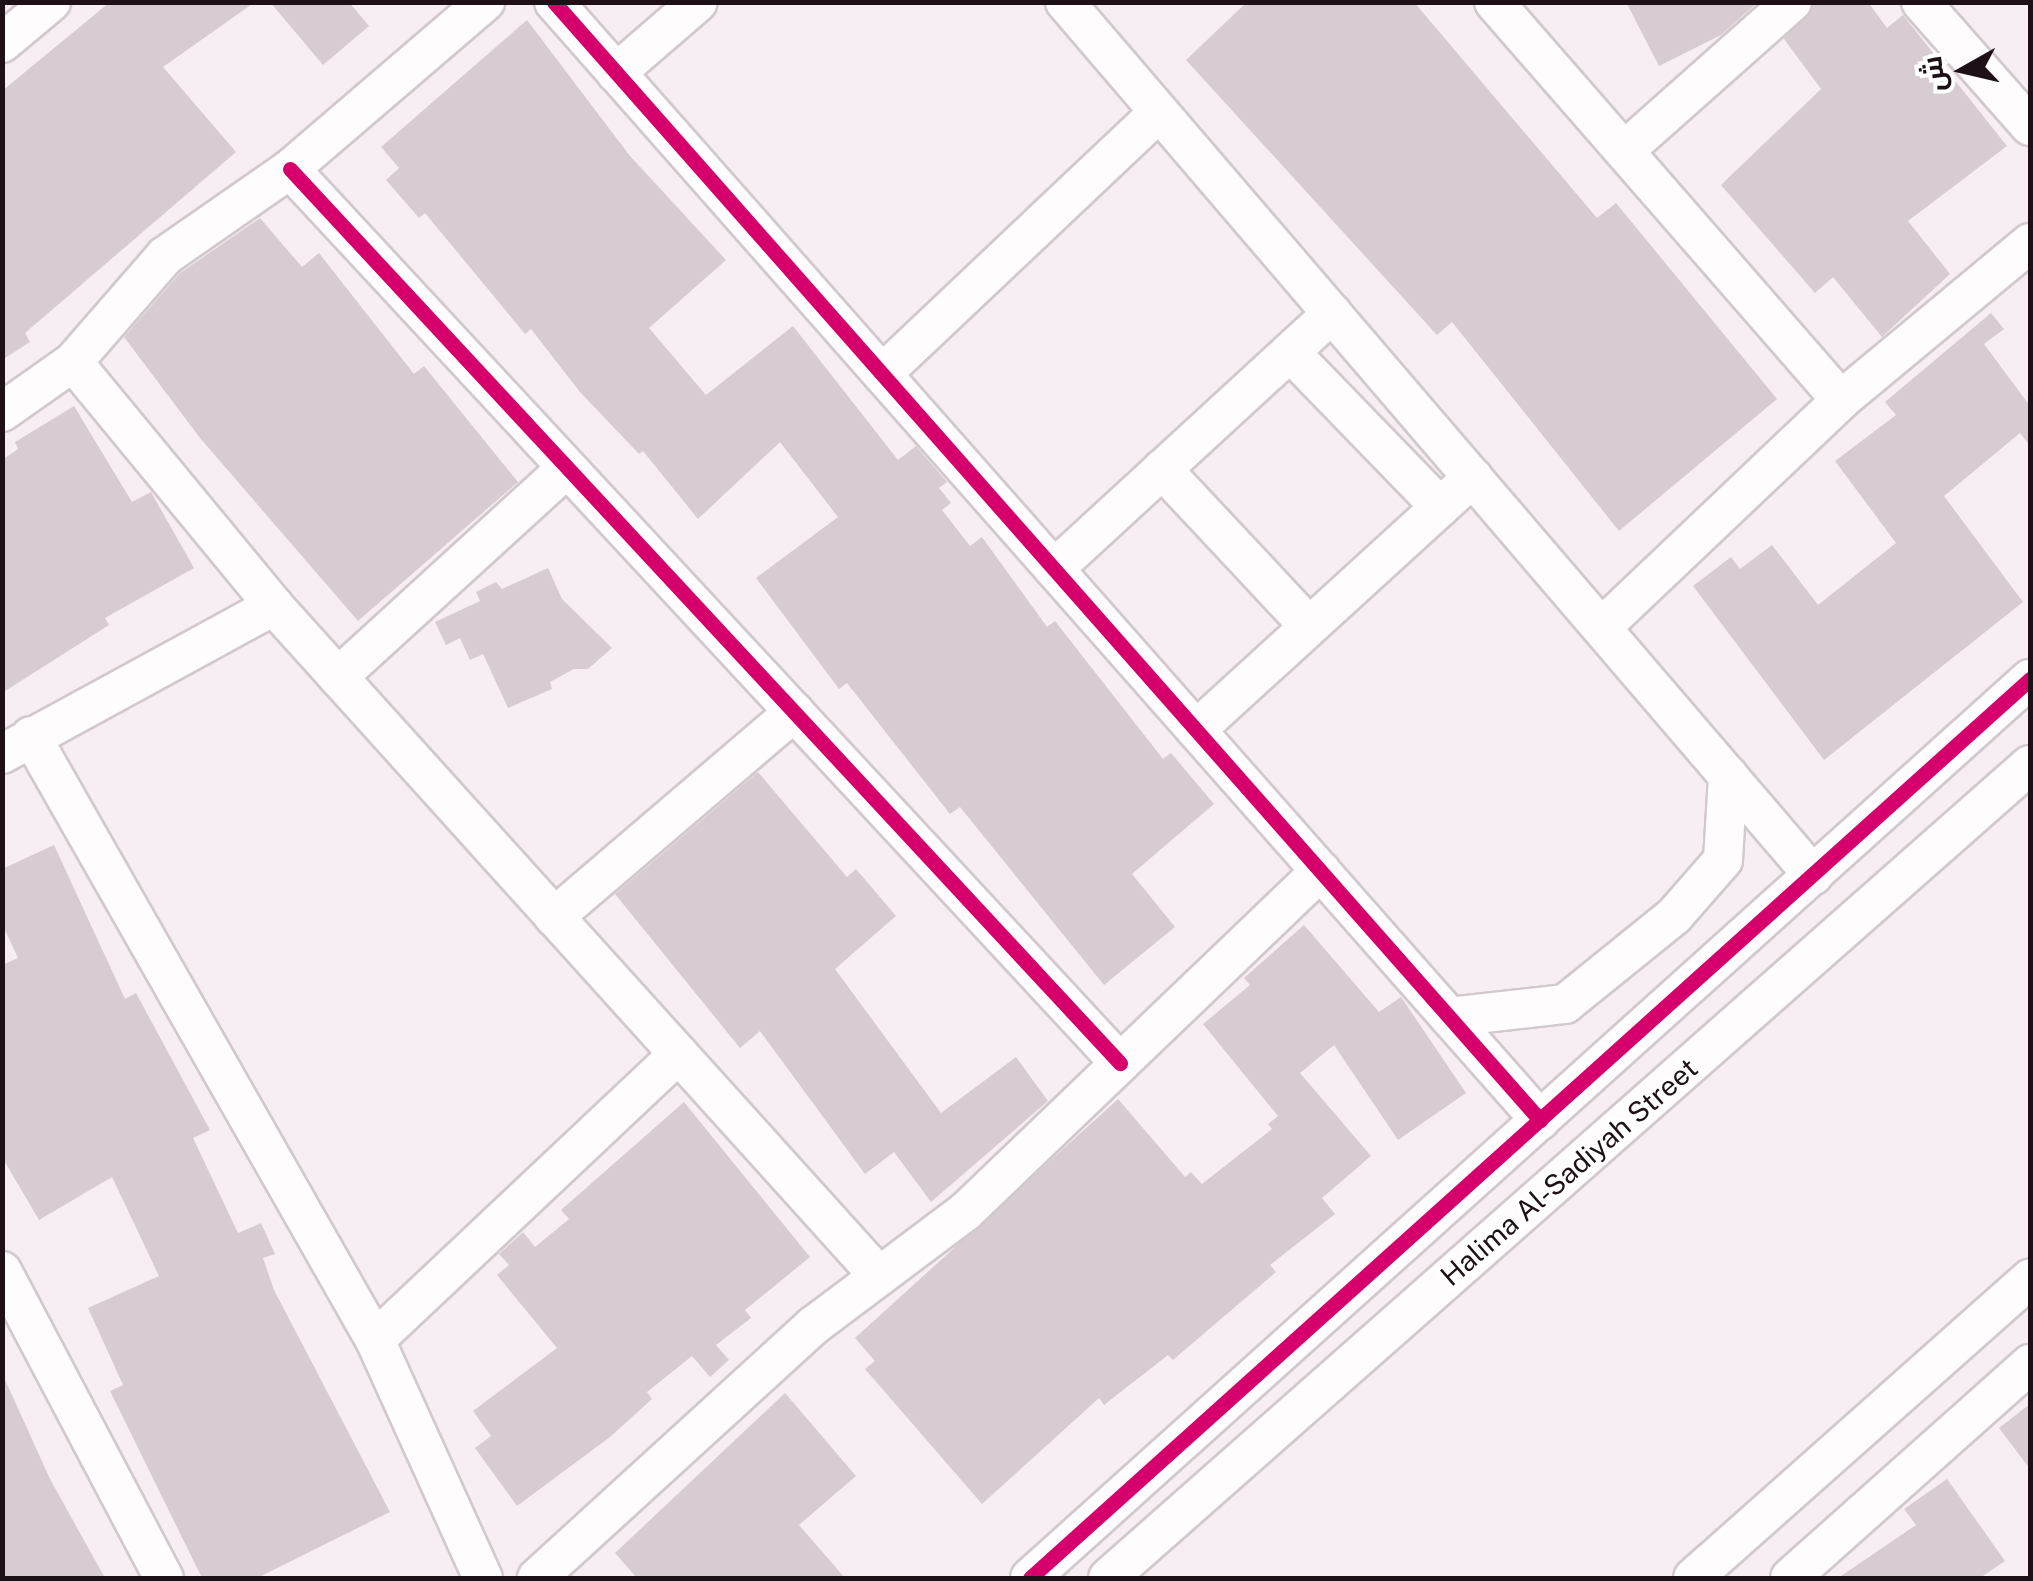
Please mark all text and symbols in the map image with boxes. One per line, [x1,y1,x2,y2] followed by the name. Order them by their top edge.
[1913,20,2013,120] north arrow
[1914,54,1952,94] text: ش
[1434,1051,1704,1293] street label: Halima Al-Sadiyah Street

